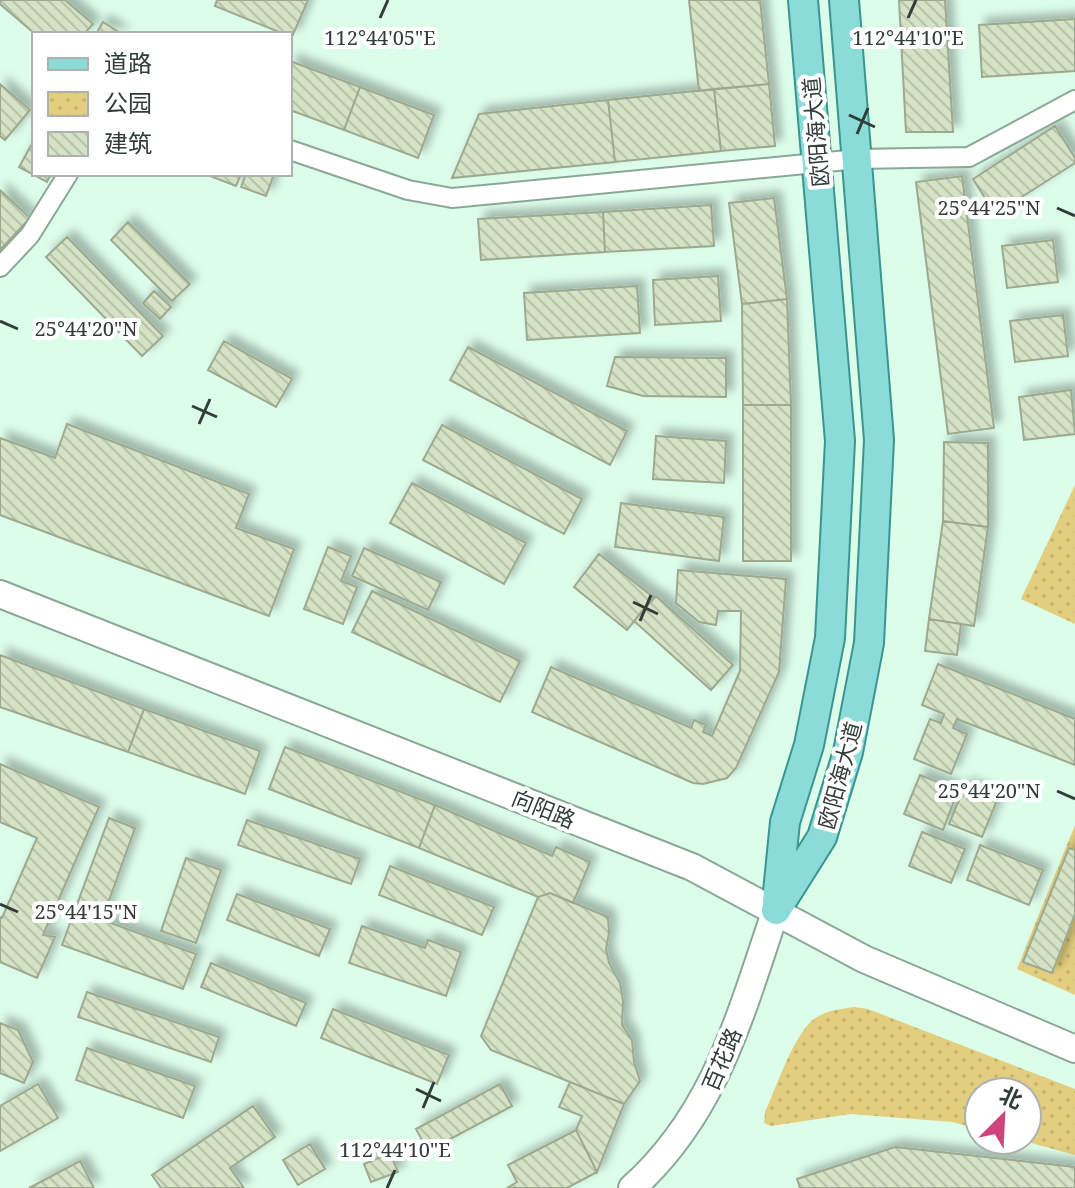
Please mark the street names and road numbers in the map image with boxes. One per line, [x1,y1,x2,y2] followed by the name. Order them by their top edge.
[795,76,835,188] street label: 欧阳海大道
[810,718,868,832] street label: 欧阳海大道
[508,782,580,834] street label: 向阳路
[694,1023,748,1095] street label: 百花路

